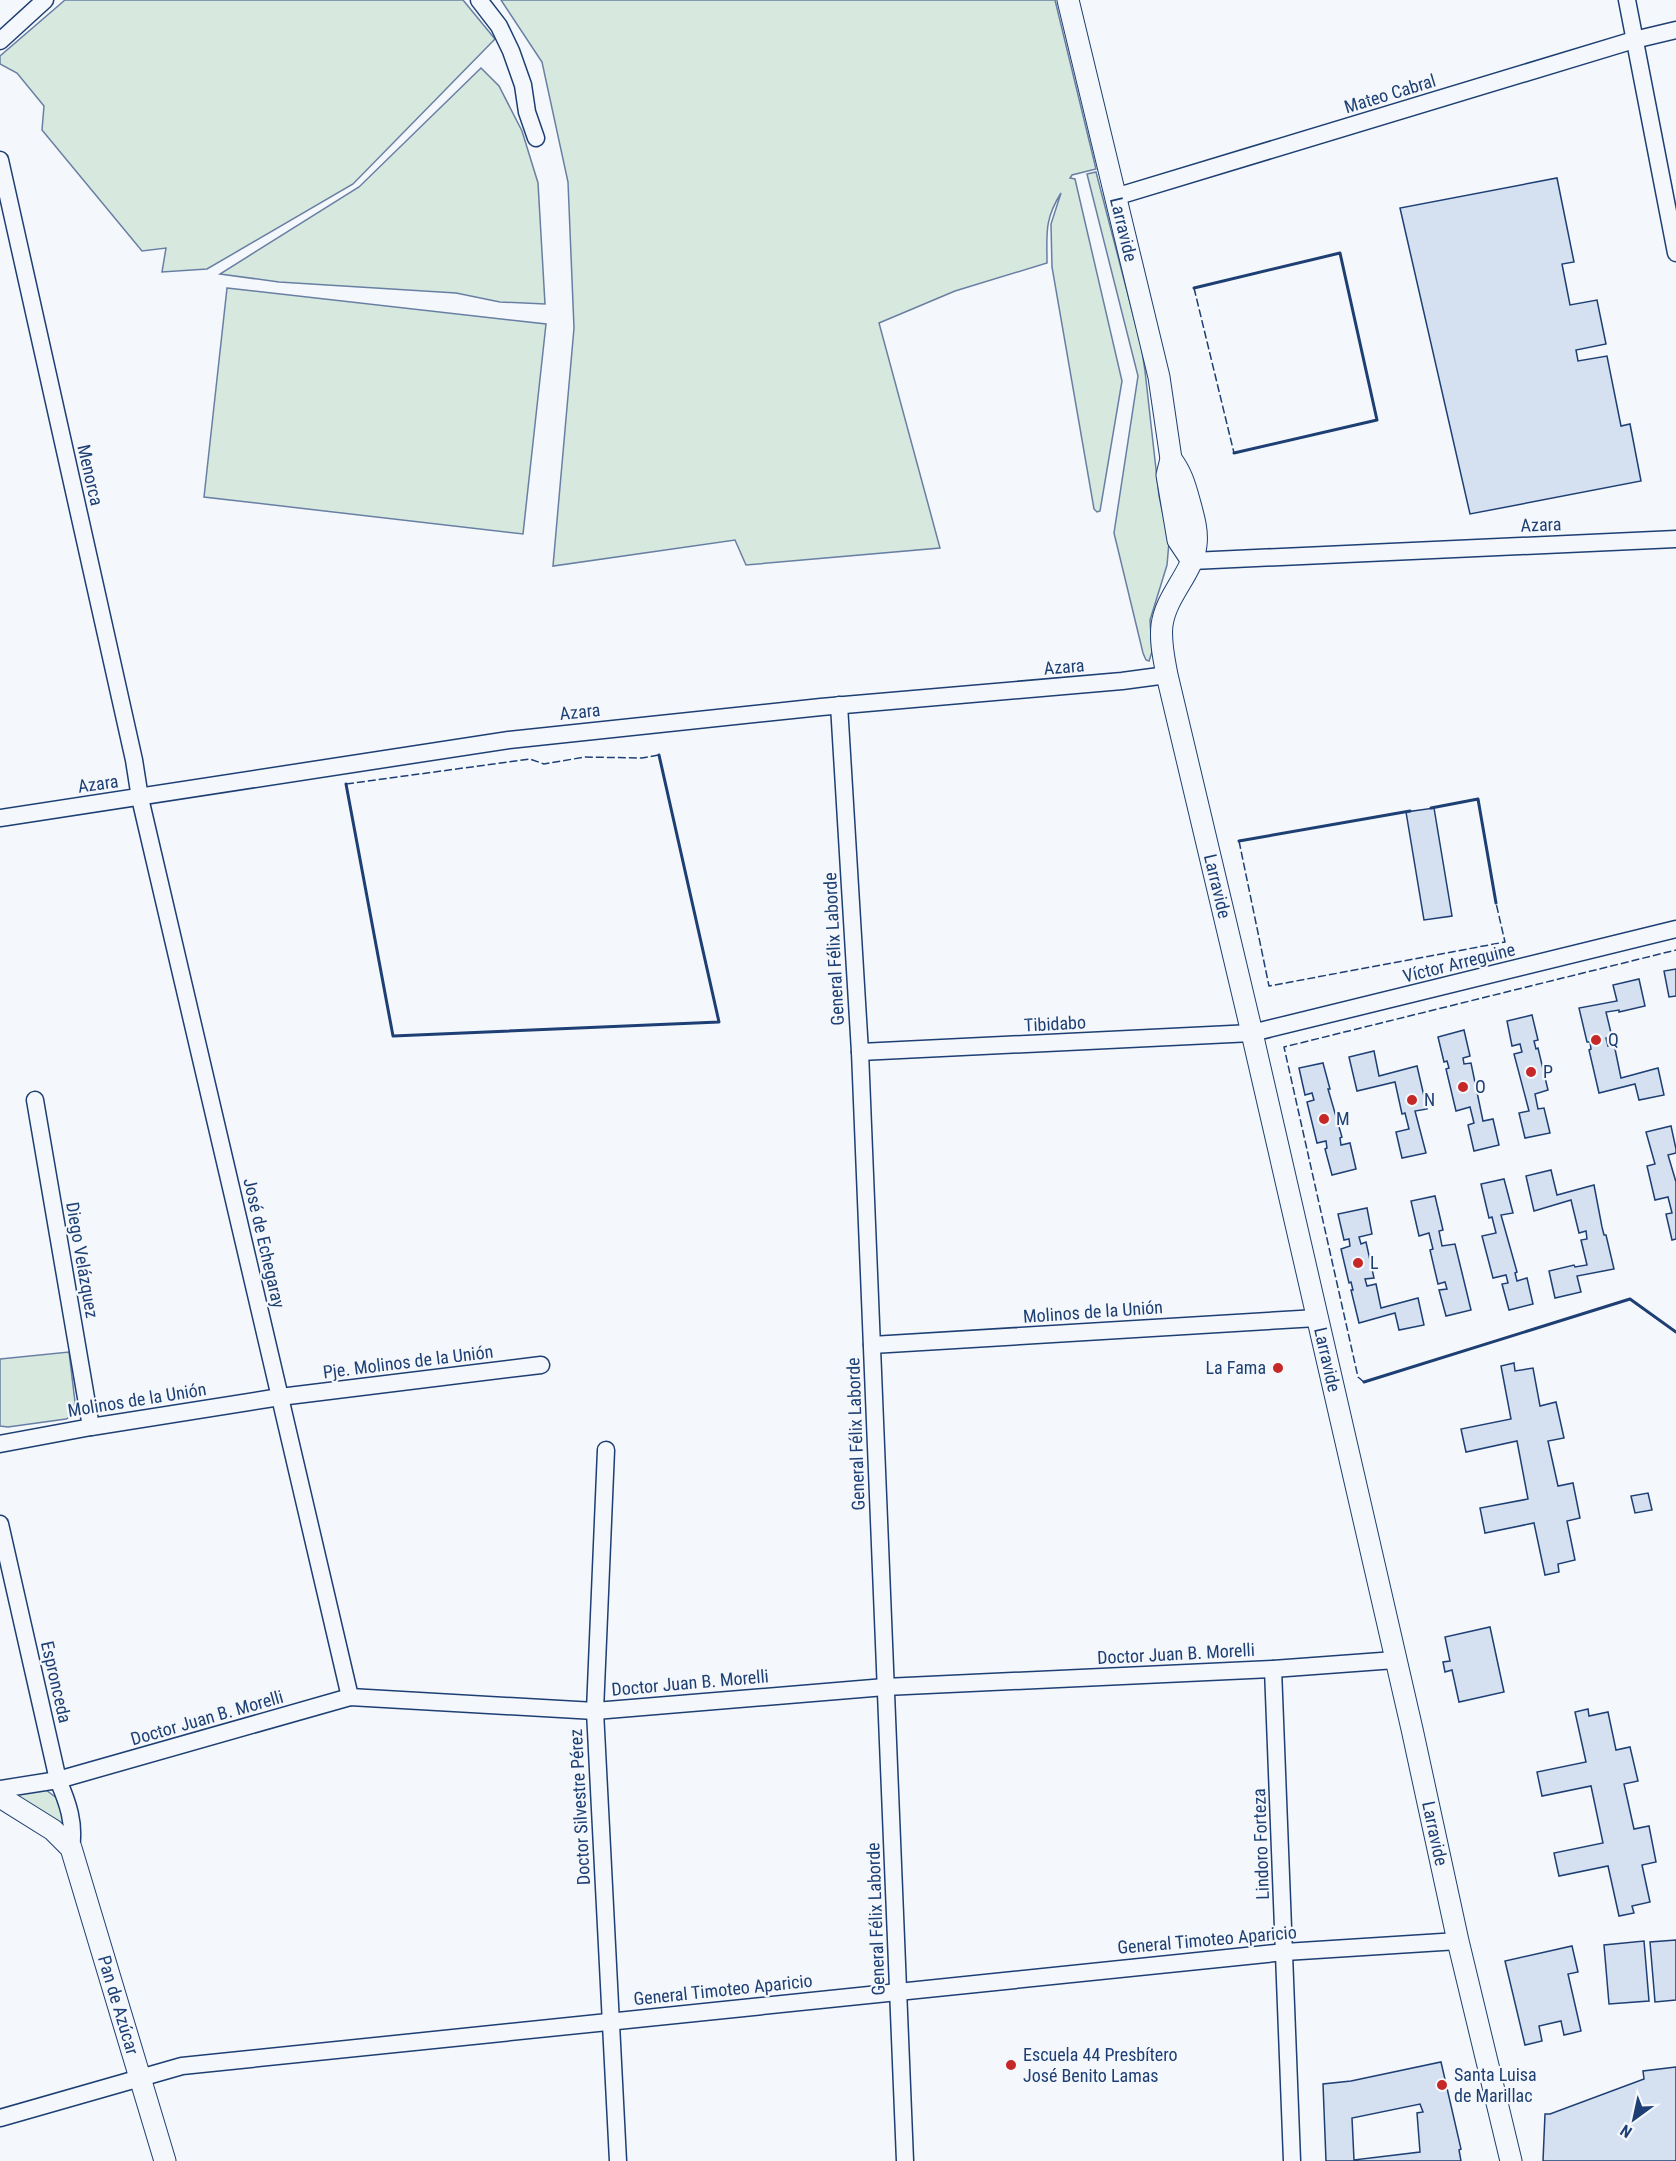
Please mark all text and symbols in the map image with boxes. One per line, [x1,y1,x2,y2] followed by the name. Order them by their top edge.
[1341,70,1438,117] street label: Mateo Cabral
[1106,195,1142,264] street label: Larravide
[73,442,108,507] street label: Menorca
[1520,513,1562,536] street label: Azara
[1043,654,1085,679] street label: Azara
[559,699,601,724] street label: Azara
[76,770,120,797] street label: Azara
[1200,852,1235,920] street label: Larravide
[819,872,848,1026] street label: General Félix Laborde
[1401,938,1517,987] street label: Víctor Arreguine
[1023,1011,1086,1036] street label: Tibidabo
[1608,1029,1619,1050] place label: Q
[1589,1033,1603,1047] marker: Q
[1543,1061,1553,1082] place label: P
[1524,1065,1538,1079] marker: P
[1475,1076,1486,1097] place label: O
[1456,1080,1470,1094] marker: O
[1424,1089,1435,1110] place label: N
[1405,1093,1419,1107] marker: N
[1336,1108,1350,1129] place label: M
[1317,1112,1331,1126] marker: M
[239,1176,290,1310] street label: José de Echegaray
[62,1200,103,1320] street label: Diego Velázquez
[1370,1252,1379,1273] place label: L
[1351,1256,1365,1270] marker: L
[1022,1296,1164,1327] street label: Molinos de la Unión
[1310,1325,1345,1394] street label: Larravide
[322,1341,494,1382] street label: Pje. Molinos de la Unión
[842,1357,869,1511] street label: General Félix Laborde
[1206,1357,1266,1378] place label: La Fama
[1271,1361,1285,1375] marker: La Fama
[66,1378,208,1421] street label: Molinos de la Unión
[37,1639,76,1725] street label: Espronceda
[1097,1639,1255,1668] street label: Doctor Juan B. Morelli
[610,1665,769,1700] street label: Doctor Juan B. Morelli
[128,1686,286,1749] street label: Doctor Juan B. Morelli
[565,1728,594,1886] street label: Doctor Silvestre Pérez
[1248,1788,1273,1900] street label: Lindoro Forteza
[1418,1799,1452,1868] street label: Larravide
[862,1842,889,1996] street label: General Félix Laborde
[1116,1921,1297,1958] street label: General Timoteo Aparicio
[94,1953,144,2058] street label: Pan de Azúcar
[632,1970,813,2009] street label: General Timoteo Aparicio
[1023,2044,1178,2086] place label: Escuela 44 Presbítero José Benito Lamas
[1004,2058,1018,2072] marker: Escuela 44 Presbítero José Benito Lamas
[1454,2064,1537,2106] place label: Santa Luisa de Marillac
[1435,2078,1449,2092] marker: Santa Luisa de Marillac
[1604,2089,1664,2149] north arrow
[1617,2121,1635,2142] text: N

